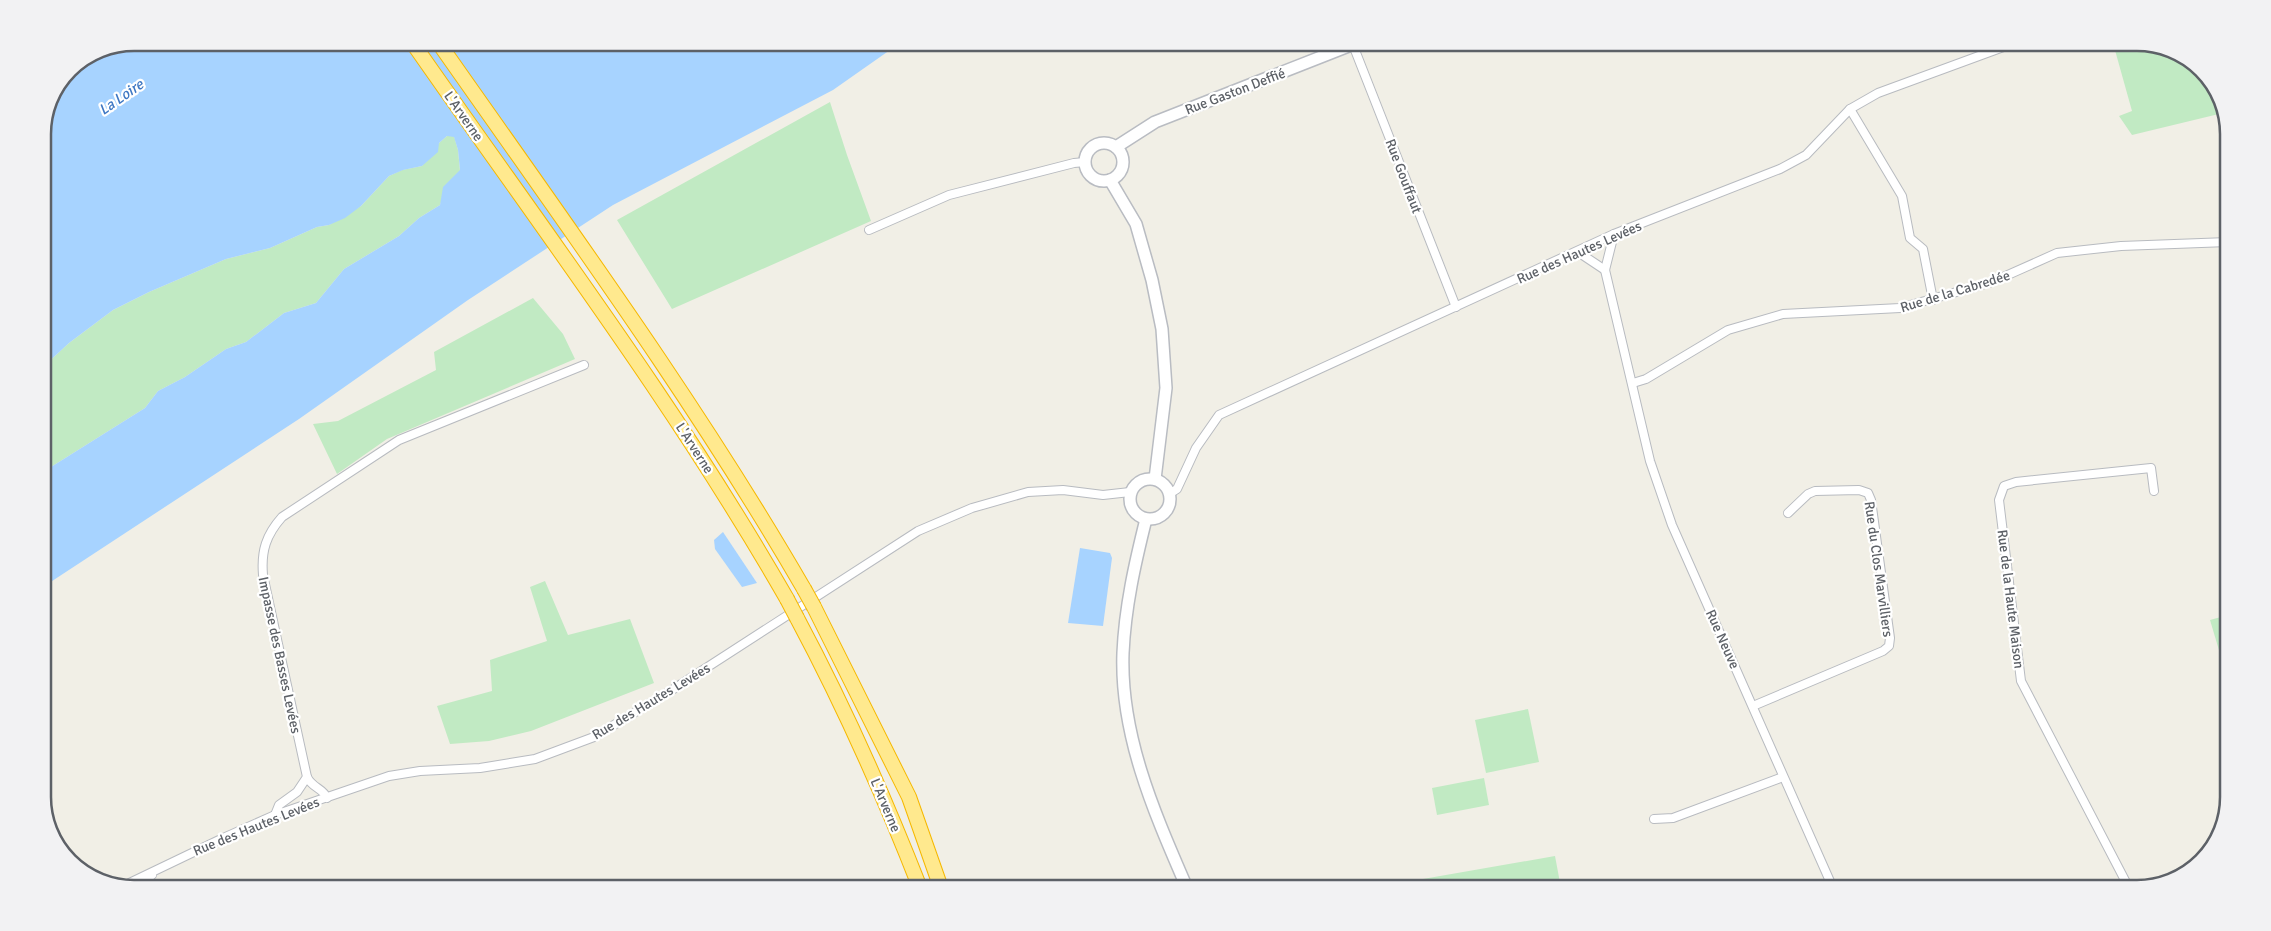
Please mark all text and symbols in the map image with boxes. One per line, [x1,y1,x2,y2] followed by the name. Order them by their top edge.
[1183,64,1288,118] street label: Rue Gaston Deffié
[95,74,148,119] water label: La Loire
[440,88,487,145] street label: L'Arverne
[1382,137,1426,216] street label: Rue Gouffaut
[1514,217,1644,288] street label: Rue des Hautes Levées
[1898,267,2012,316] street label: Rue de la Cabredée
[672,420,717,477] street label: L'Arverne
[1861,500,1896,638] street label: Rue du Clos Marvilliers
[1994,529,2027,670] street label: Rue de la Haute Maison
[255,575,304,735] street label: Impasse des Basses Levées
[1702,607,1743,672] street label: Rue Neuve
[589,659,713,743] street label: Rue des Hautes Levées
[867,776,905,835] street label: L'Arverne
[191,793,322,860] street label: Rue des Hautes Levées

